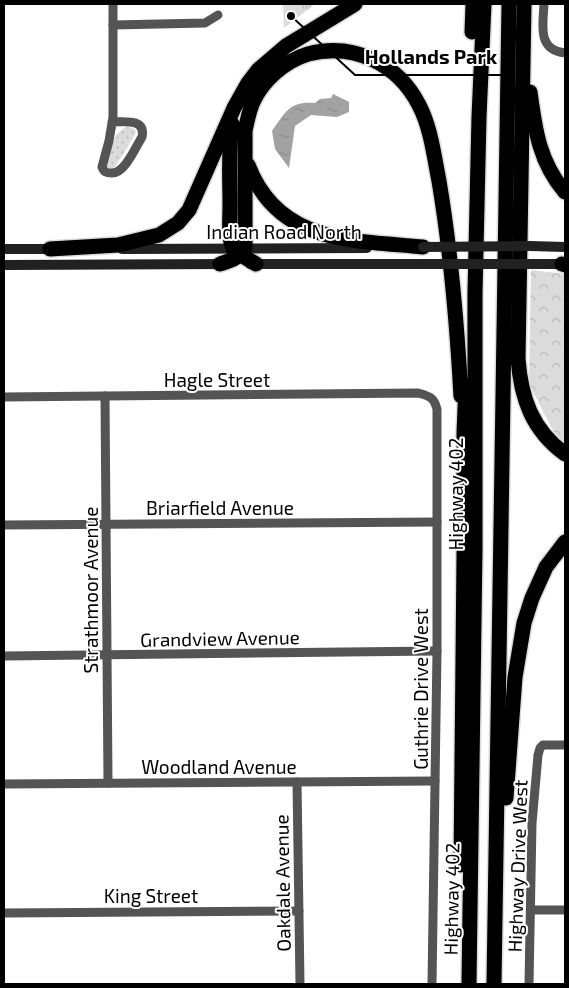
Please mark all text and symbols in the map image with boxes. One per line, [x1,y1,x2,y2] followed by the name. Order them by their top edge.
[355,40,507,75] callout: Hollands Park
[365,44,498,68] text: Hollands Park
[206,220,362,243] street label: Indian Road North
[164,368,270,391] street label: Hagle Street
[444,438,467,550] street label: Highway 402
[146,496,294,519] street label: Briarfield Avenue
[79,506,102,674] street label: Strathmoor Avenue
[409,608,432,770] street label: Guthrie Drive West
[140,625,300,651] street label: Grandview Avenue
[141,755,297,778] street label: Woodland Avenue
[502,779,532,953] street label: Highway Drive West
[269,814,295,952] street label: Oakdale Avenue
[439,842,463,956] street label: Highway 402
[104,884,198,907] street label: King Street

